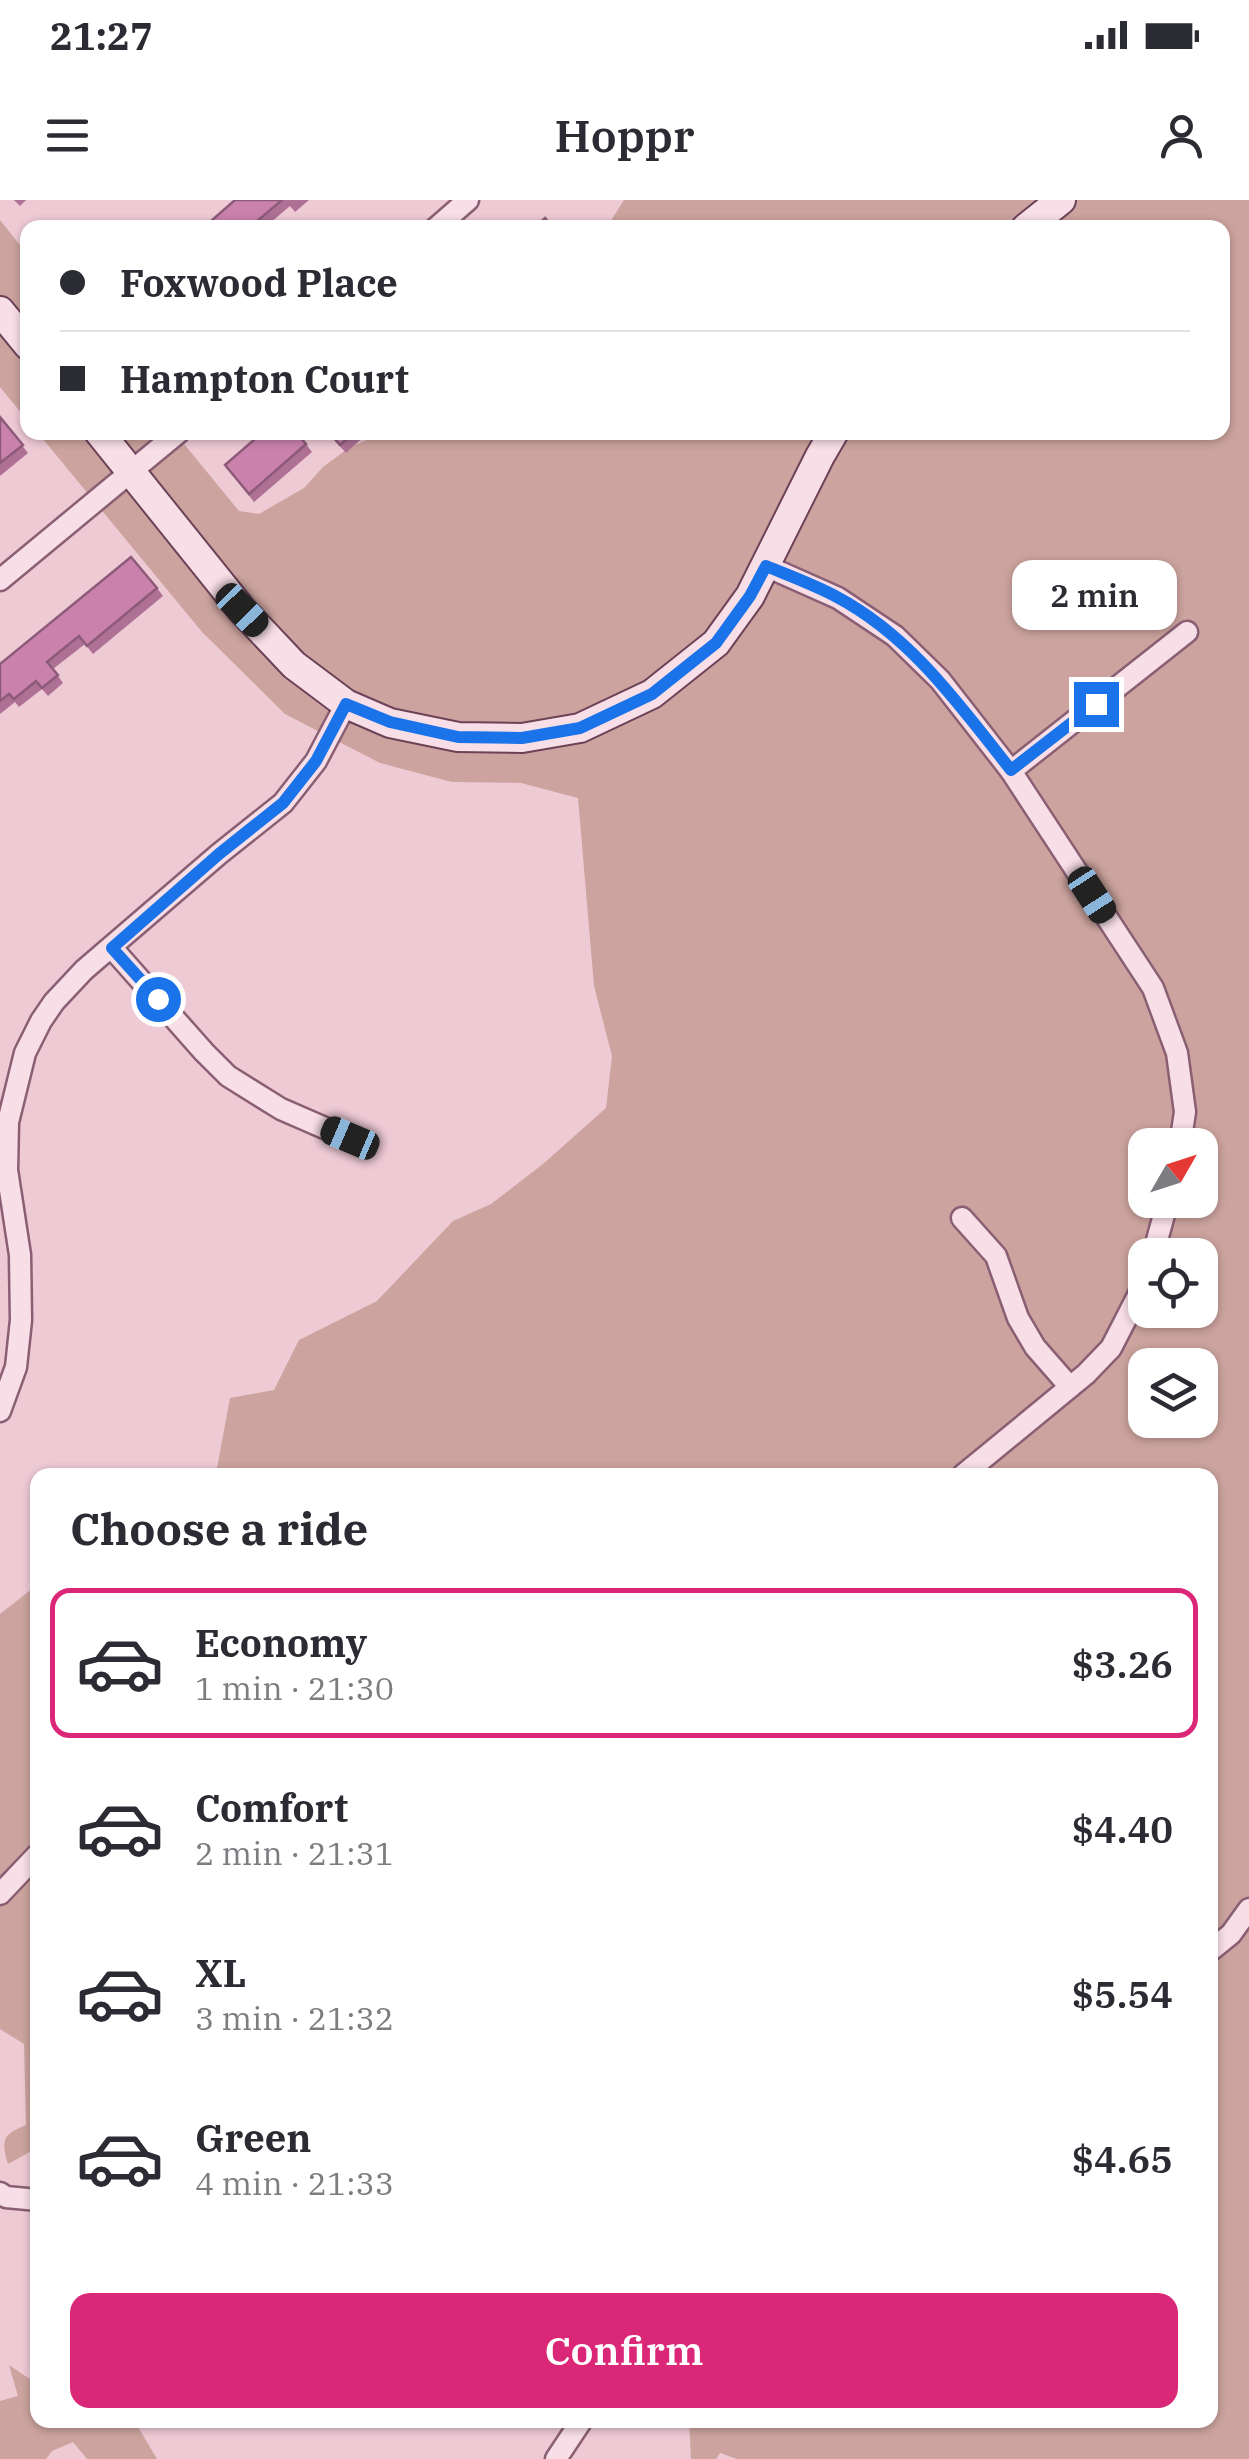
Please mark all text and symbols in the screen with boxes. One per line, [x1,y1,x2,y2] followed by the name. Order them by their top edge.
[50,11,153,60] text: 21:27
[555,106,694,164] text: Hoppr
[40,108,95,163] icon: menu
[1154,108,1209,163] icon: person
[120,258,398,307] text: Foxwood Place
[120,354,409,403] text: Hampton Court
[1014,559,1178,629] callout: 2 min
[1050,574,1139,616] text: 2 min
[210,578,274,642] car
[1074,682,1119,727] route end
[1063,862,1121,928] car
[136,977,181,1022] route start
[317,1112,383,1164] car
[1128,1128,1218,1218] north arrow
[1128,1128,1218,1438] map controls
[1128,1238,1218,1328] button: locate
[1128,1348,1218,1438] button: layers
[70,1499,368,1557] text: Choose a ride
[75,1618,165,1708] icon: car
[195,1618,367,1667] text: Economy
[1071,1639,1173,1688] text: $3.26
[195,1667,394,1709] text: 1 min · 21:30
[75,1783,165,1873] icon: car
[195,1783,348,1832] text: Comfort
[1071,1804,1173,1853] text: $4.40
[195,1832,394,1874] text: 2 min · 21:31
[75,1948,165,2038] icon: car
[195,1948,246,1997] text: XL
[1071,1969,1173,2018] text: $5.54
[195,1997,394,2039] text: 3 min · 21:32
[75,2113,165,2203] icon: car
[195,2113,311,2162] text: Green
[1071,2134,1173,2183] text: $4.65
[195,2162,394,2204] text: 4 min · 21:33
[70,2293,1178,2408] button: Confirm

